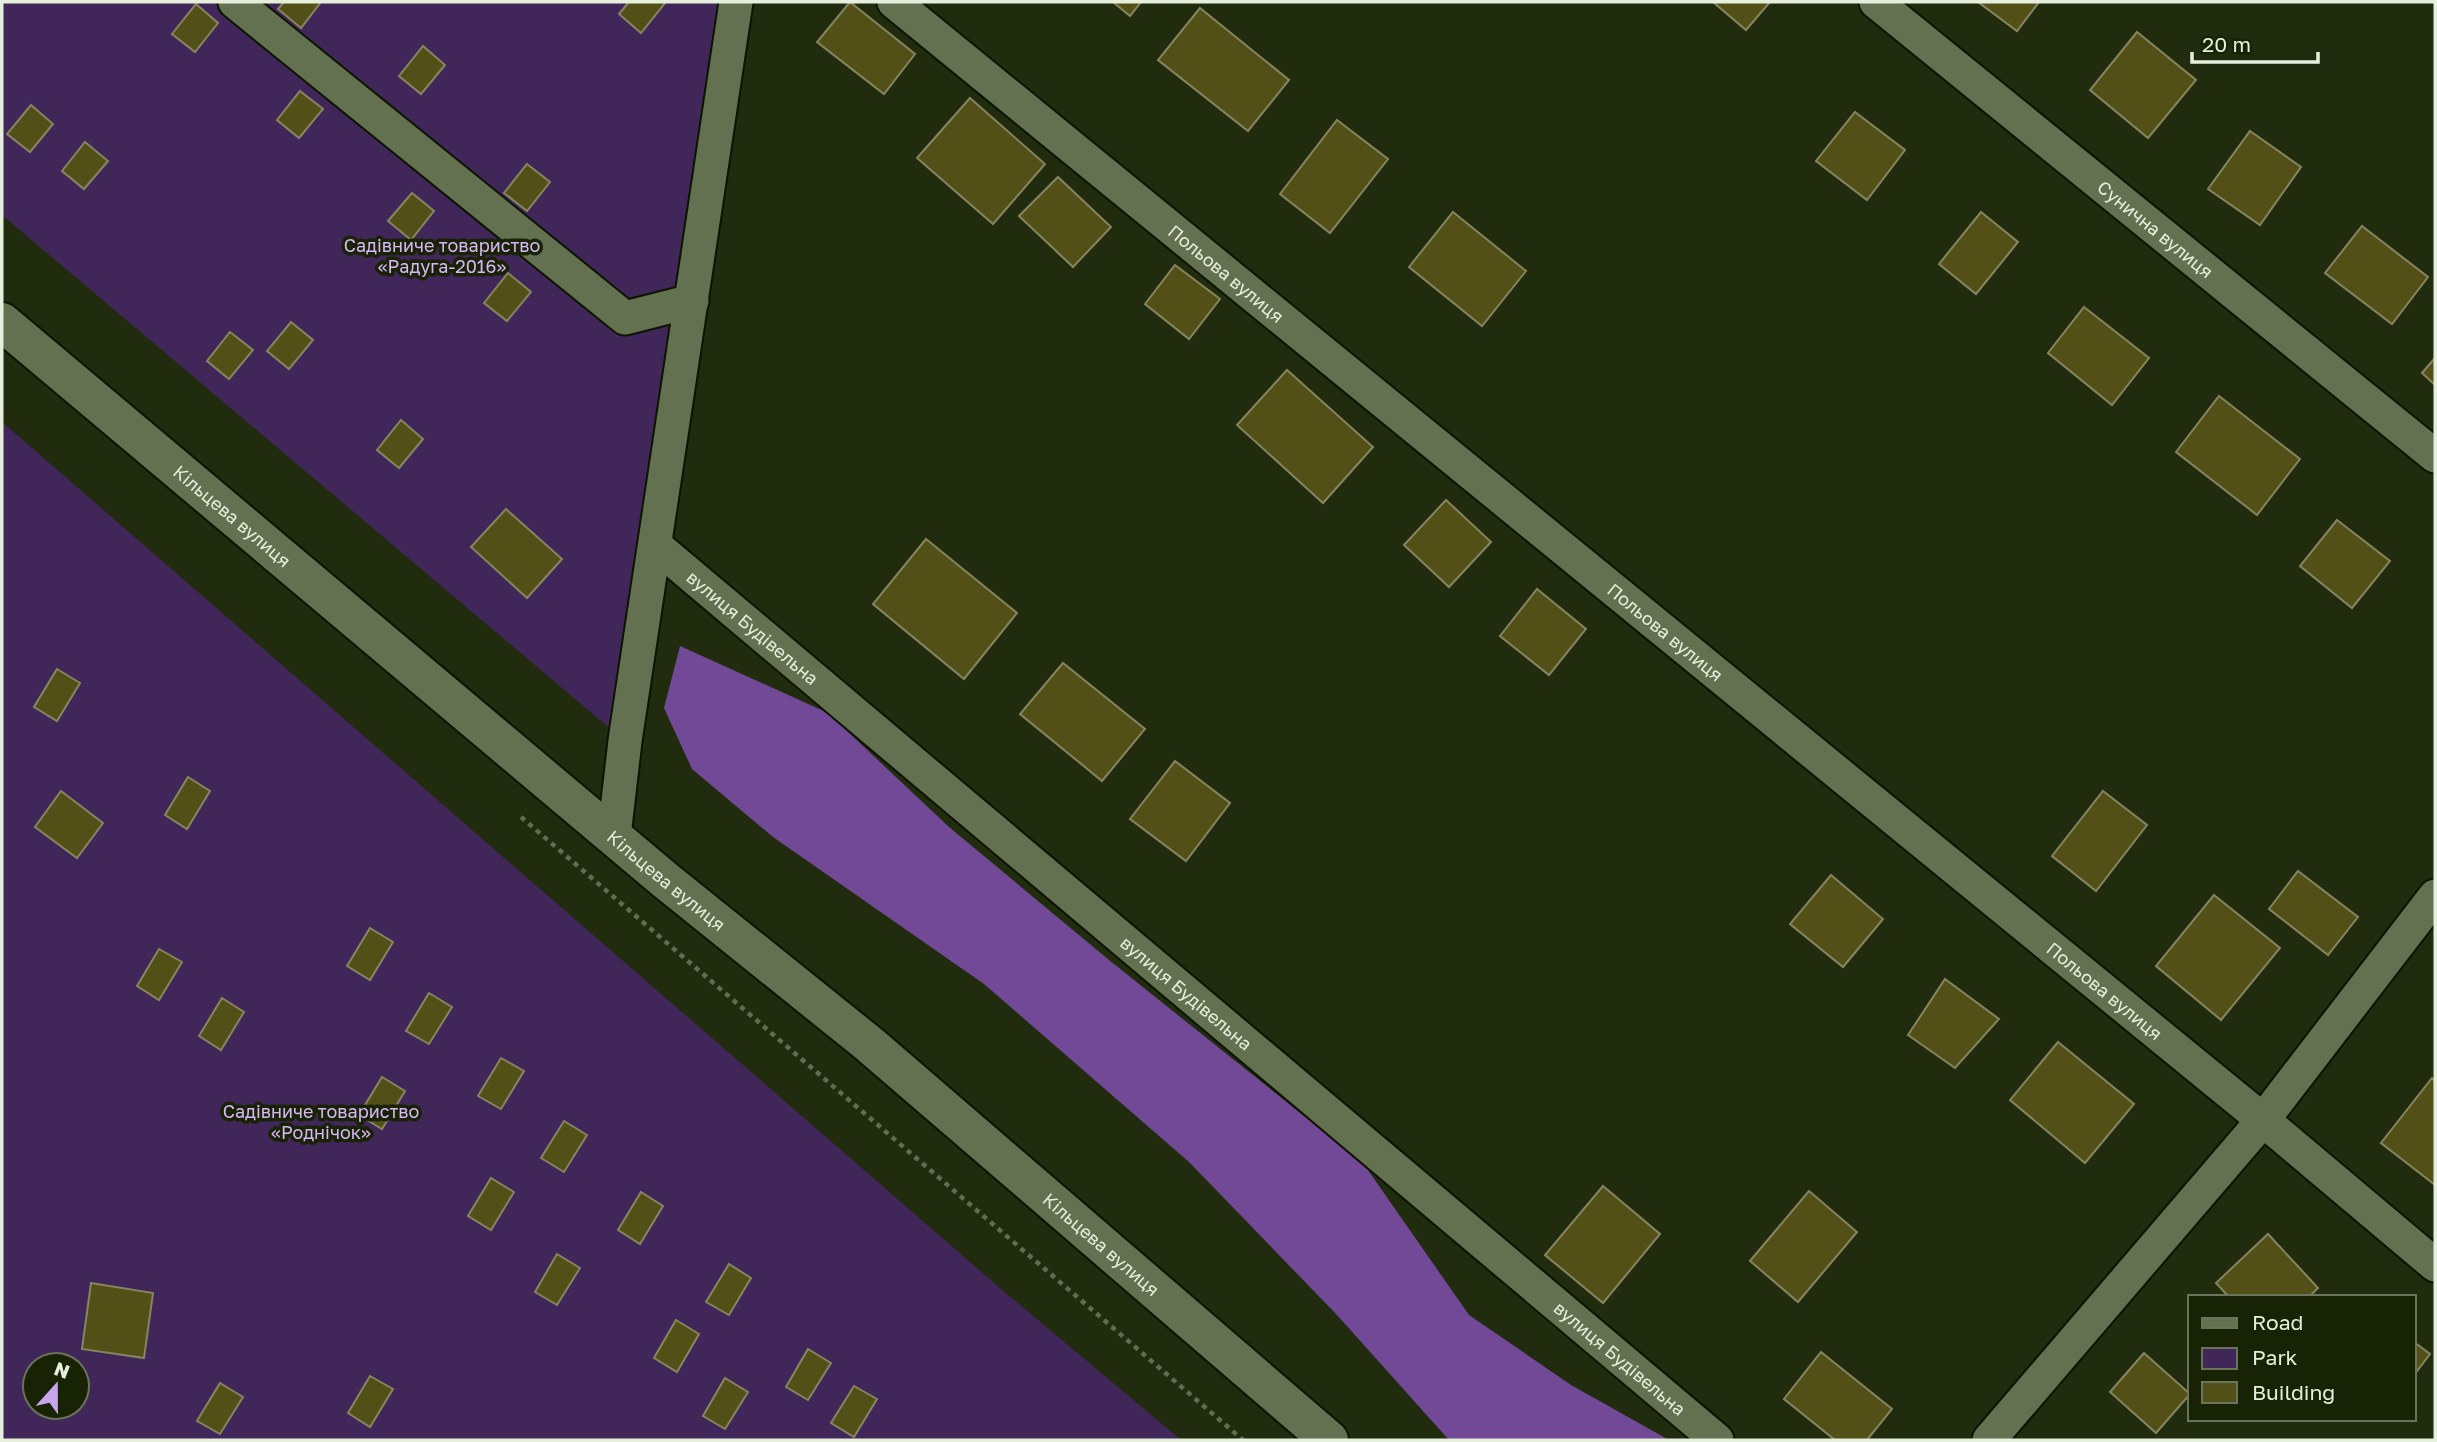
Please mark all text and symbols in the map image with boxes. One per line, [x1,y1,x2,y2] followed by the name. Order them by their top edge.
[2192,21,2318,65] scale bar
[2202,31,2251,57] text: 20 m
[2093,175,2218,282] street label: Сунична вулиця
[1164,220,1288,327] street label: Польова вулиця
[344,234,540,277] park label: Садівниче товариство «Радуга-2016»
[169,460,295,571] street label: Кільцева вулиця
[683,566,823,689] street label: вулиця Будівельна
[1603,578,1728,686] street label: Польова вулиця
[603,825,730,935] street label: Кільцева вулиця
[1116,931,1257,1055] street label: вулиця Будівельна
[2042,937,2167,1044] street label: Польова вулиця
[223,1100,419,1143] park label: Садівниче товариство «Роднічок»
[1039,1188,1164,1300] street label: Кільцева вулиця
[2188,1295,2416,1421] legend
[1550,1297,1690,1420] street label: вулиця Будівельна
[2252,1309,2303,1335] text: Road
[2252,1344,2298,1370] text: Park
[21,1351,91,1421] north arrow
[51,1356,73,1383] text: N
[2252,1379,2335,1405] text: Building

